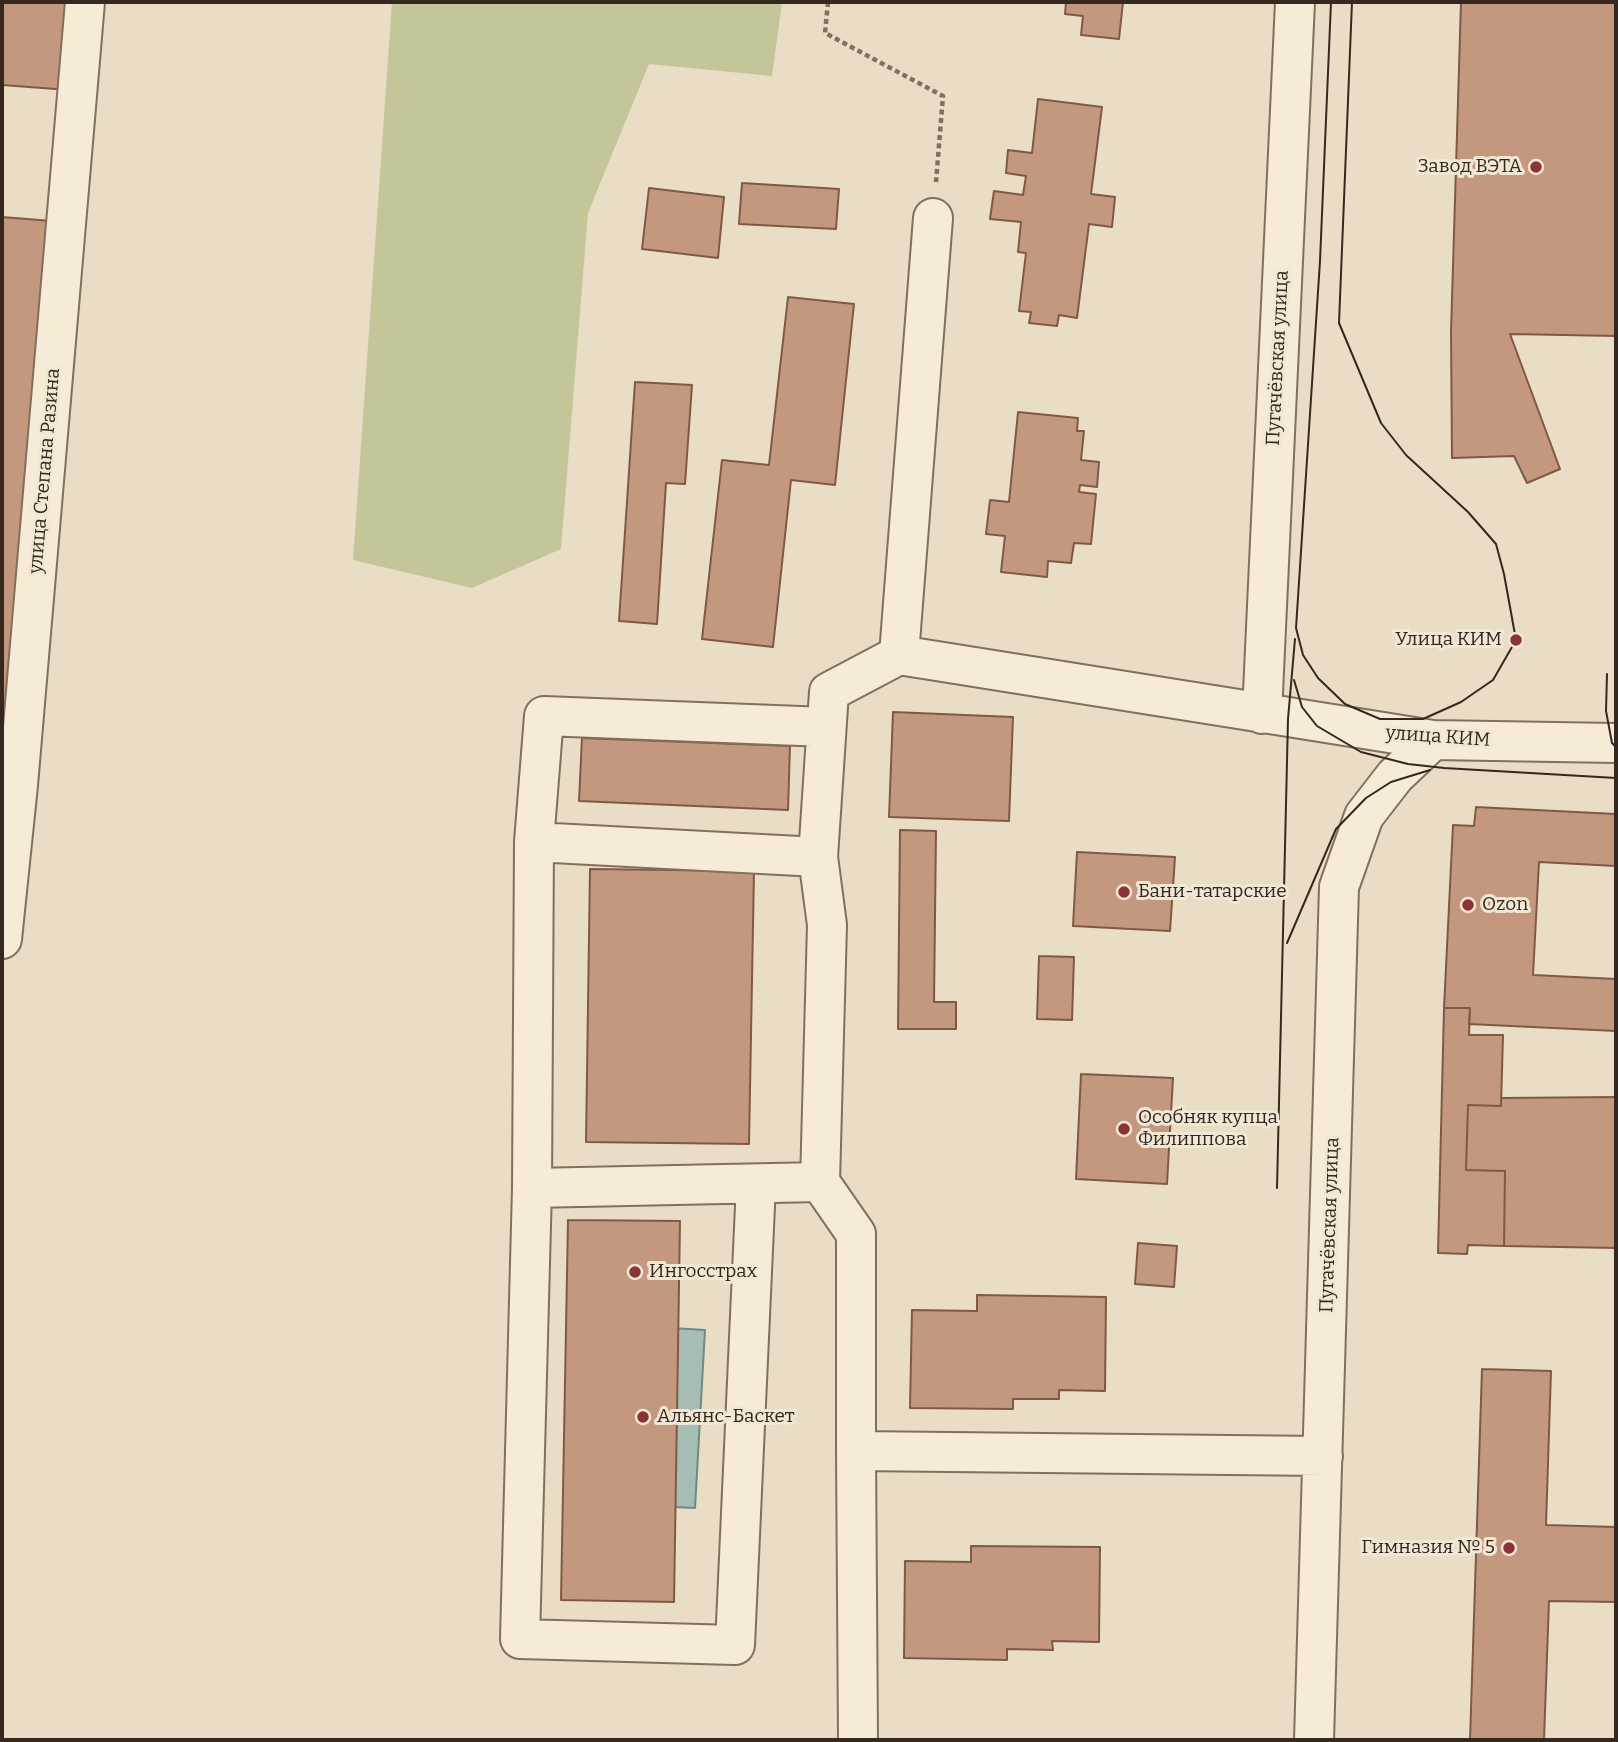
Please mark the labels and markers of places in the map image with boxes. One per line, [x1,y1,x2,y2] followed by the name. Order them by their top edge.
[1418,156,1522,178] place label: Завод ВЭТА
[1528,159,1544,175] marker: Завод ВЭТА
[1395,629,1502,651] place label: Улица КИМ
[1508,632,1524,648] marker: Улица КИМ
[1138,881,1287,903] place label: Бани-татарские
[1116,884,1132,900] marker: Бани-татарские
[1482,894,1528,916] place label: Ozon
[1460,897,1476,913] marker: Ozon
[1138,1107,1278,1151] place label: Особняк купца Филиппова
[1116,1121,1132,1137] marker: Особняк купца Филиппова
[649,1261,757,1283] place label: Ингосстрах
[627,1264,643,1280] marker: Ингосстрах
[657,1406,794,1428] place label: Альянс-Баскет
[635,1409,651,1425] marker: Альянс-Баскет
[1361,1537,1495,1559] place label: Гимназия № 5
[1501,1540,1517,1556] marker: Гимназия № 5

